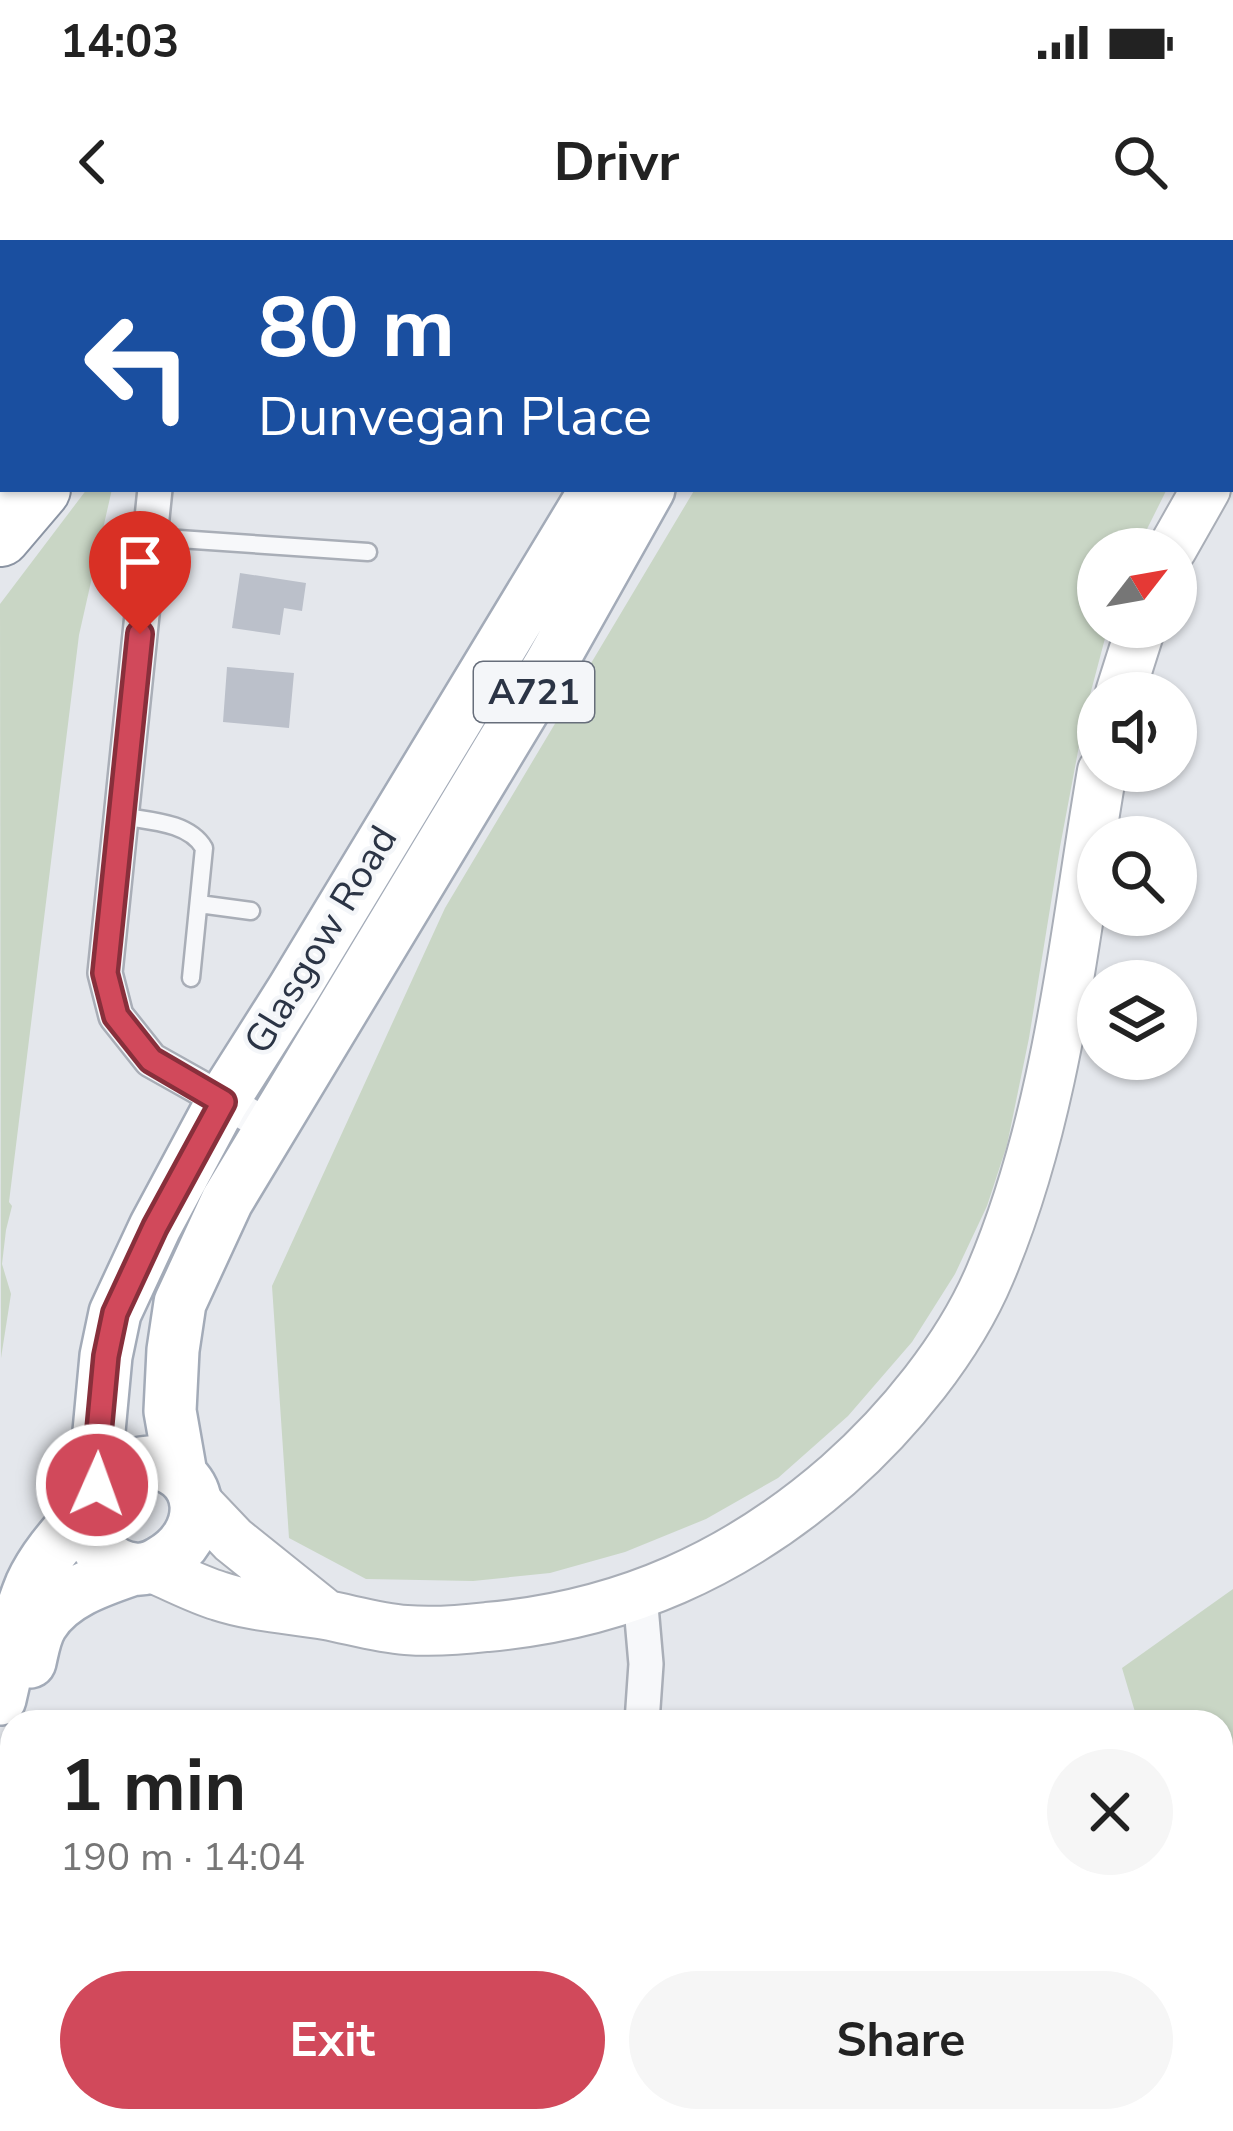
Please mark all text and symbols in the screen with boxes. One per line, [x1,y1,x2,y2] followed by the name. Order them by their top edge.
[60,12,179,73] text: 14:03
[554,125,679,199] text: Drivr
[60,129,126,195] icon: back
[1107,129,1173,195] icon: search
[258,271,455,386] text: 80 m
[60,288,216,444] icon: left
[258,380,652,454] text: Dunvegan Place
[89,511,191,634] pin
[1077,528,1197,648] north arrow
[1077,528,1197,1080] map controls
[107,529,173,595] icon: arrive
[474,662,594,722] road number: A721
[1077,672,1197,792] button: sound
[232,816,410,1064] street label: Glasgow Road
[1077,816,1197,936] button: search
[1077,960,1197,1080] button: layers
[34,1422,160,1548] position arrow
[60,1737,246,1835] text: 1 min
[1047,1749,1173,1875] button: close
[60,1831,305,1884] text: 190 m · 14:04
[60,1971,605,2109] button: Exit
[629,1971,1173,2109] button: Share

